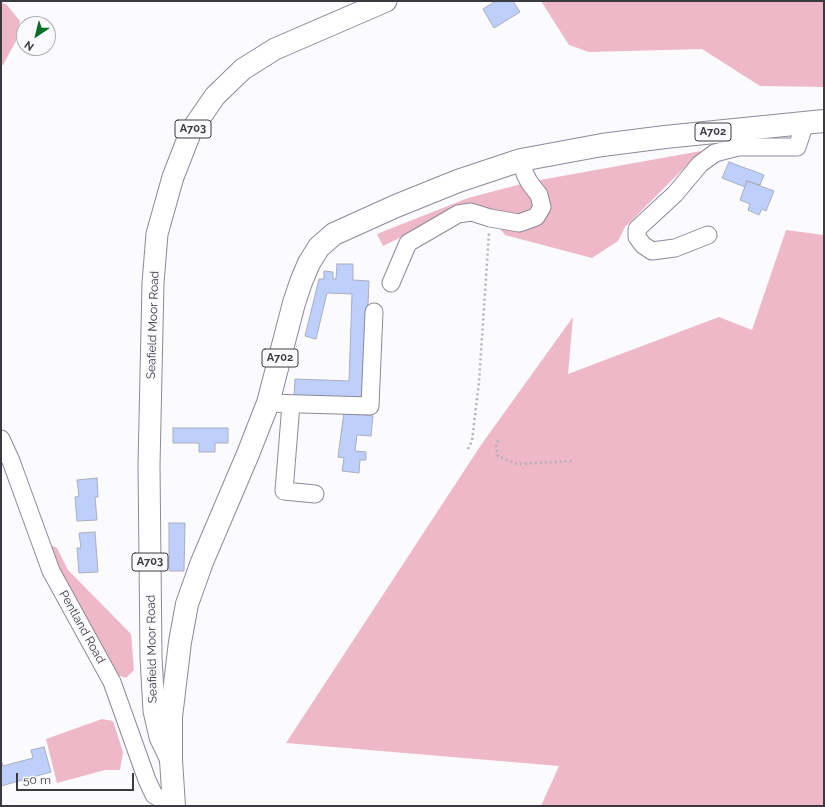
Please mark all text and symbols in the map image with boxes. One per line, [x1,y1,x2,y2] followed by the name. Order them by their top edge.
[16,16,56,56] north arrow
[22,38,37,53] text: N
[175,120,211,138] road number: A703
[695,123,731,141] road number: A702
[144,271,162,379] street label: Seafield Moor Road
[262,349,298,367] road number: A702
[132,553,168,571] road number: A703
[56,588,108,666] street label: Pentland Road
[144,595,160,703] street label: Seafield Moor Road
[18,765,136,791] scale bar
[23,773,51,787] text: 50 m

